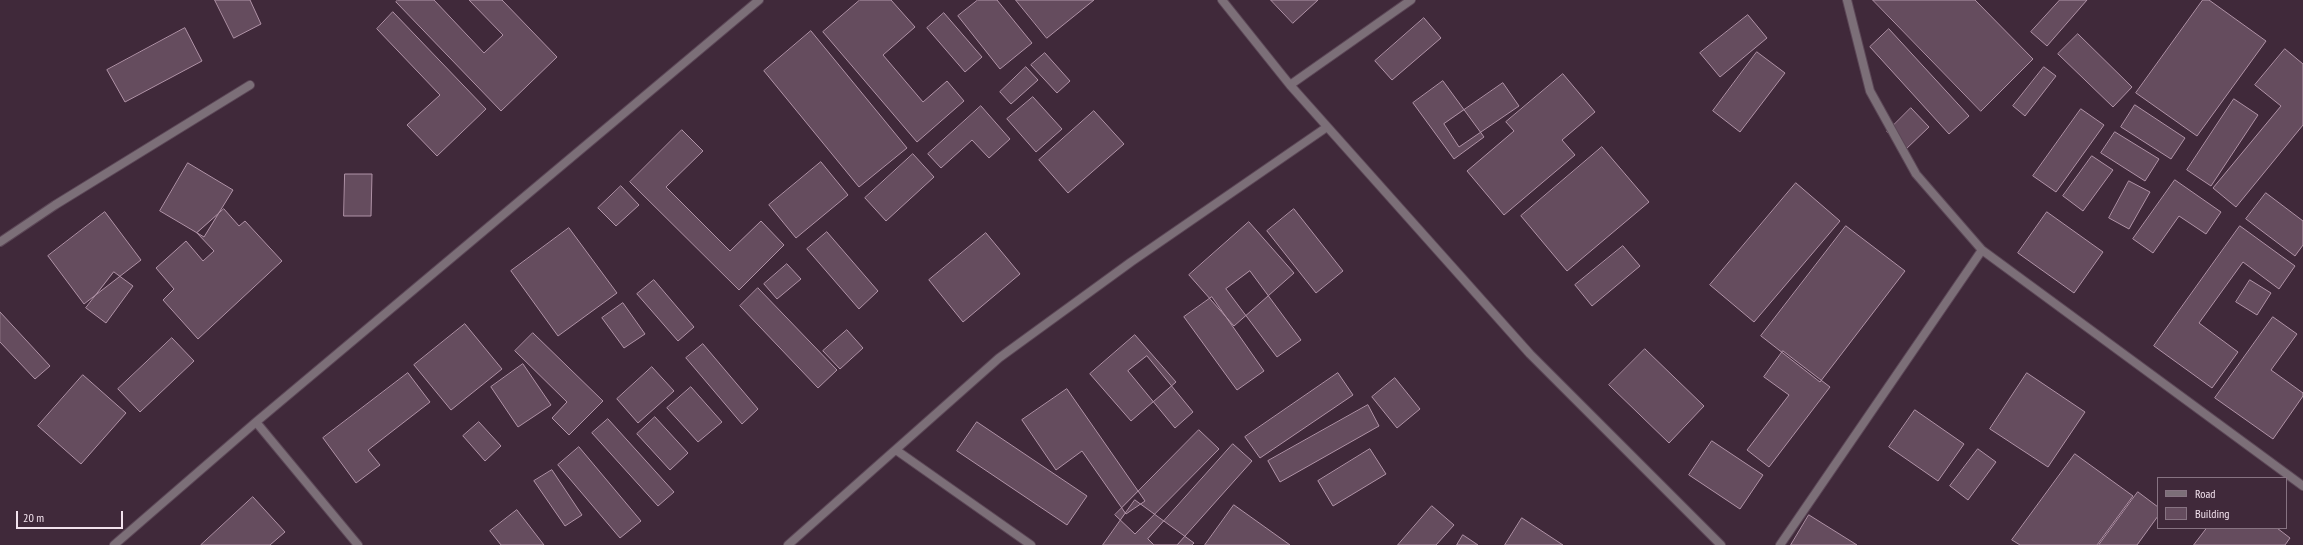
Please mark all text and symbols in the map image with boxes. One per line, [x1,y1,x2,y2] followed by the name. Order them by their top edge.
[2157,477,2287,529] legend
[2195,486,2215,501] text: Road
[18,503,125,529] scale bar
[2195,506,2230,521] text: Building
[23,510,44,525] text: 20 m

